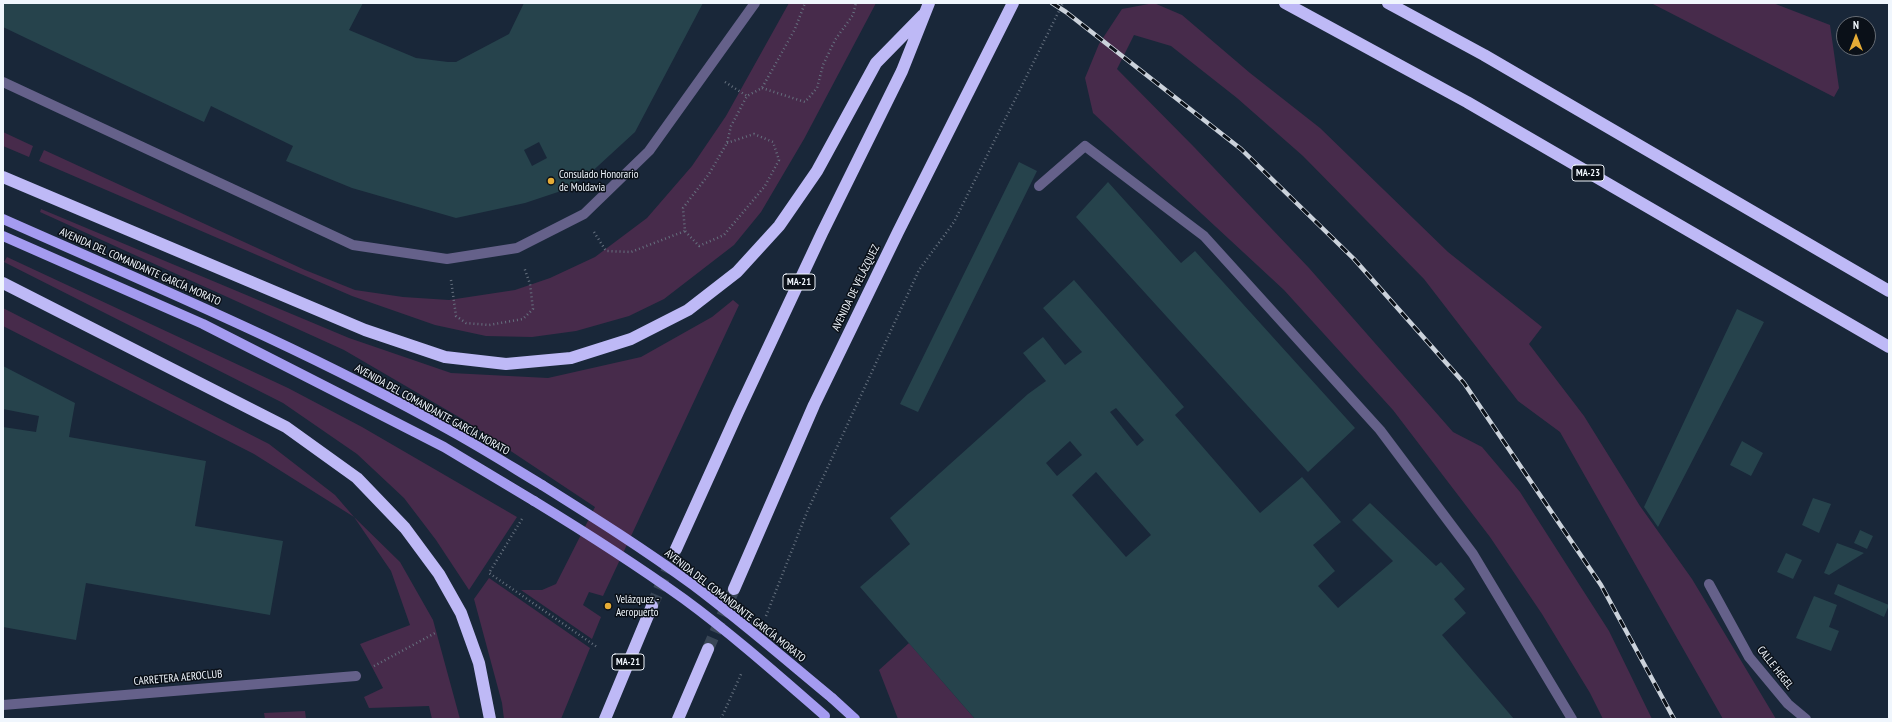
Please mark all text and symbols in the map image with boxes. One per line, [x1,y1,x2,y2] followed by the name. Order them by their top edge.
[1836,16,1876,56] north arrow
[1853,18,1859,32] text: N
[1572,165,1604,181] road number: MA-23
[559,168,638,194] place label: Consulado Honorario de Moldavia
[546,176,556,186] marker: Consulado Honorario de Moldavia
[57,225,223,309] street label: AVENIDA DEL COMANDANTE GARCÍA MORATO
[829,243,883,333] street label: AVENIDA DE VELÁZQUEZ
[783,274,815,290] road number: MA-21
[352,362,512,458] street label: AVENIDA DEL COMANDANTE GARCÍA MORATO
[662,547,808,665] street label: AVENIDA DEL COMANDANTE GARCÍA MORATO
[616,593,659,619] place label: Velázquez - Aeropuerto
[603,601,613,611] marker: Velázquez - Aeropuerto
[1754,644,1796,692] street label: CALLE HEGEL
[612,654,644,670] road number: MA-21
[133,668,223,688] street label: CARRETERA AEROCLUB

